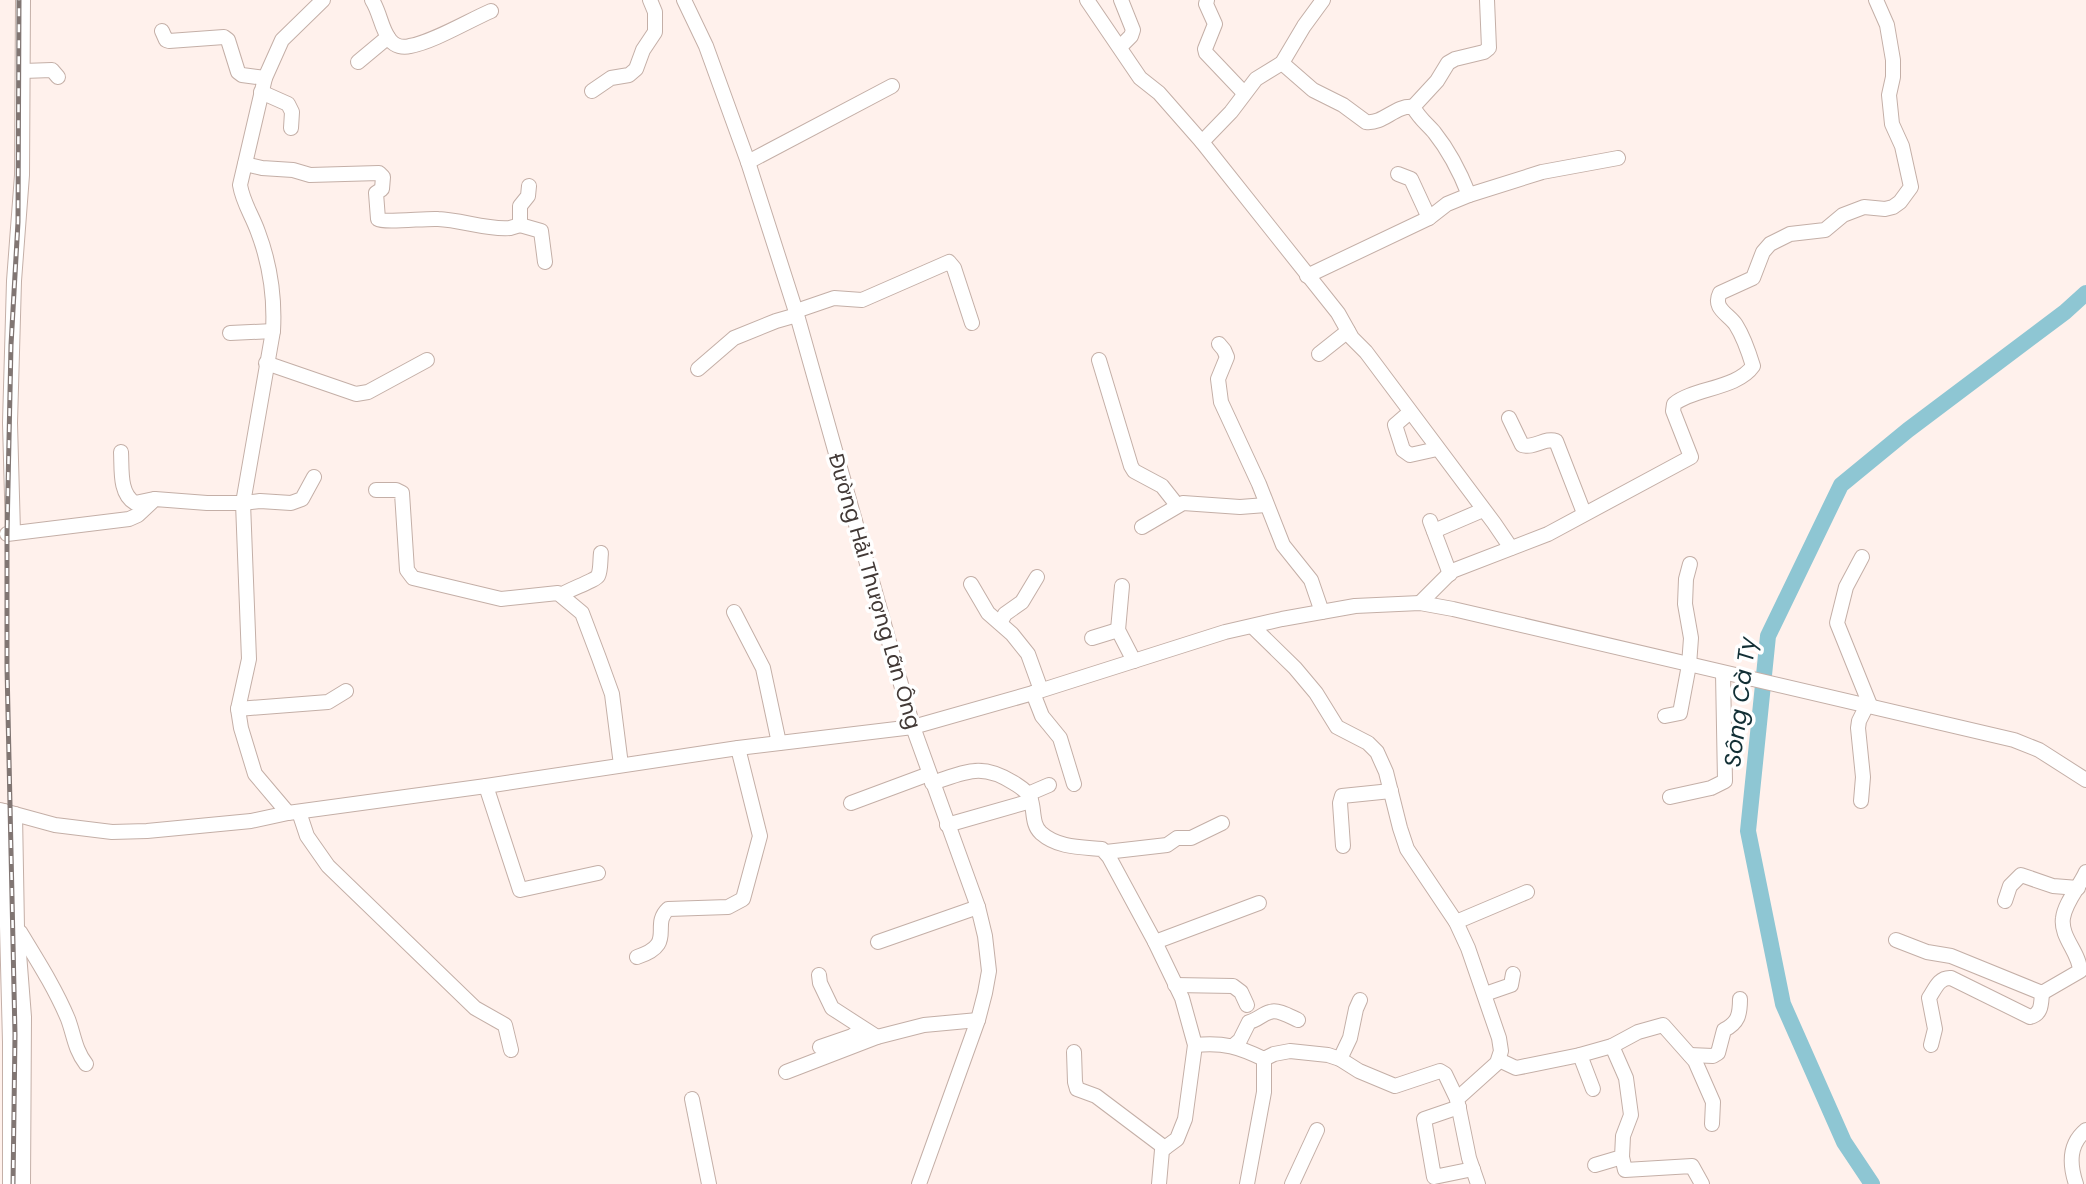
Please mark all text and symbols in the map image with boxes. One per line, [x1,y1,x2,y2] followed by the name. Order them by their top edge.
[822,450,928,732] street label: Đường Hải Thượng Lãn Ông
[1716,634,1764,769] water label: Sông Cà Ty

